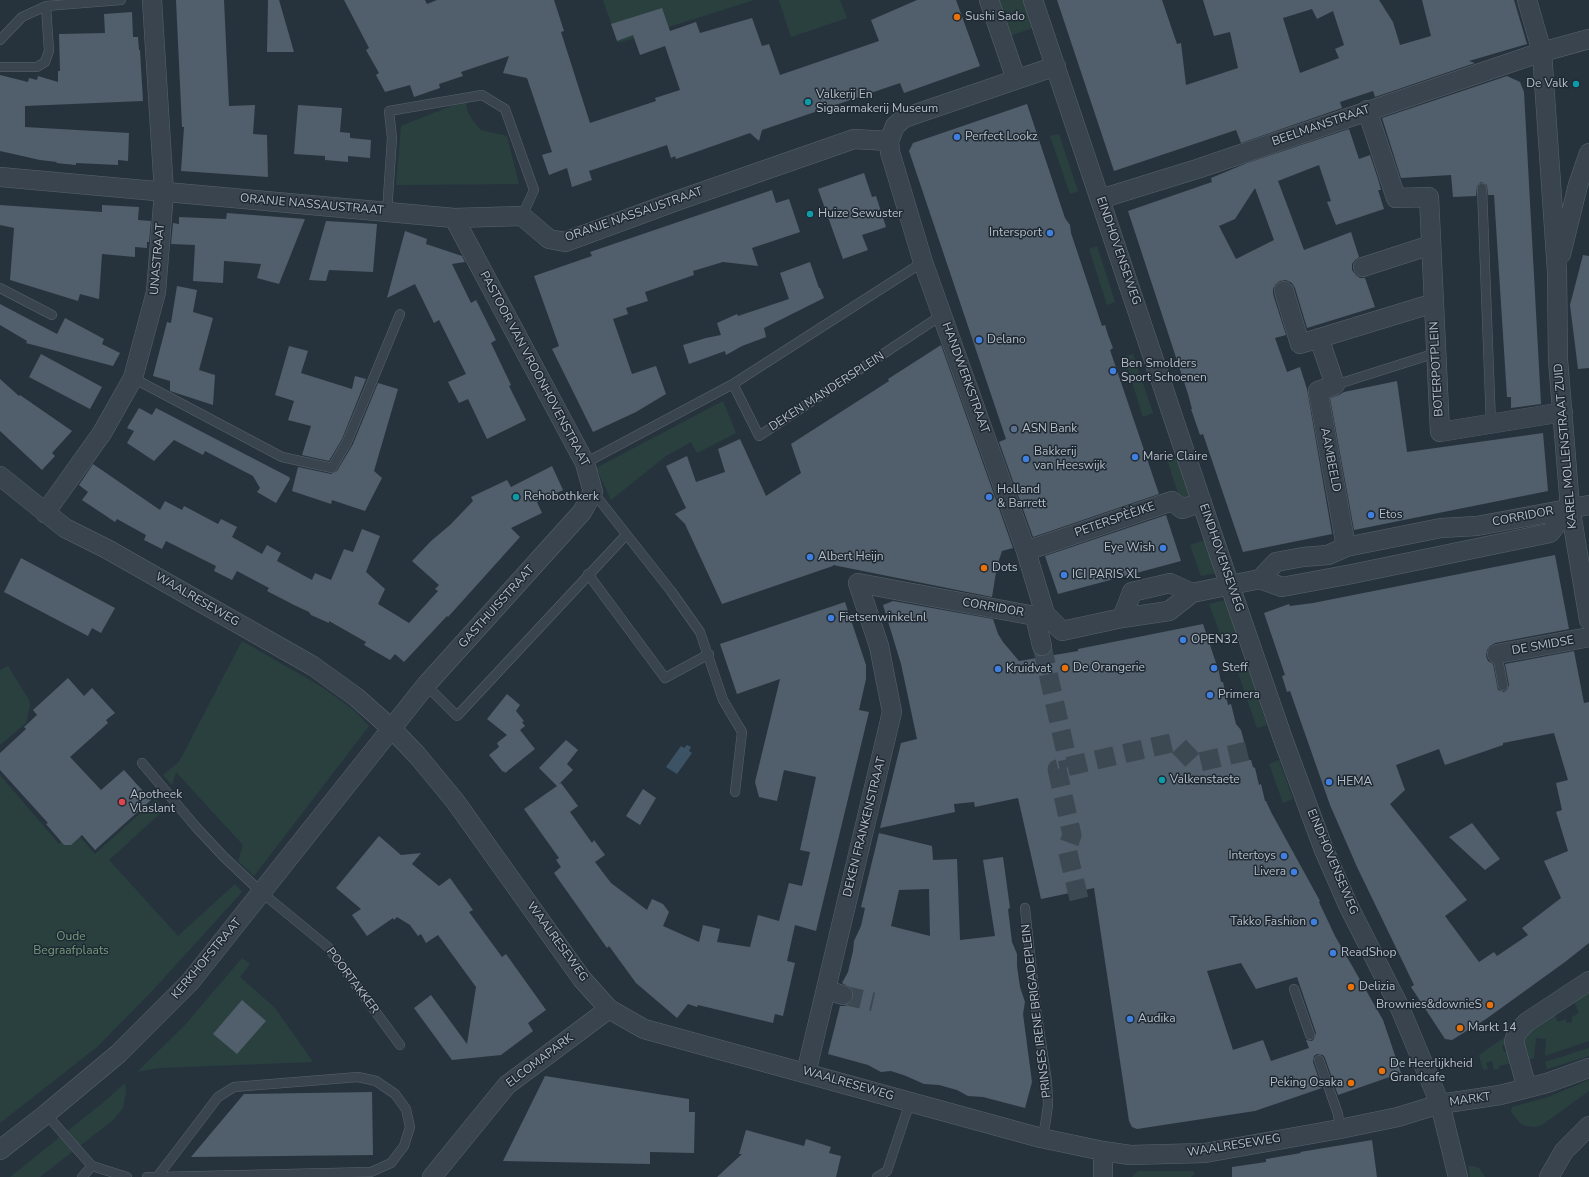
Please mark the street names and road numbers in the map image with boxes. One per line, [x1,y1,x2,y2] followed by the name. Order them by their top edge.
[1270,102,1372,150] street label: BEELMANSTRAAT
[563,185,705,245] street label: ORANJE NASSAUSTRAAT
[239,192,385,218] street label: ORANJE NASSAUSTRAAT
[1093,195,1143,307] street label: EINDHOVENSEWEG
[148,222,168,296] street label: UNASTRAAT
[476,269,592,469] street label: PASTOOR VAN VROONHOVENSTRAAT
[938,321,992,435] street label: HANDWERKSTRAAT
[1427,321,1447,417] street label: BOTERPOTPLEIN
[767,349,887,435] street label: DEKEN MANDERSPLEIN
[1552,363,1580,529] street label: KAREL MOLLENSTRAAT ZUID
[1317,427,1343,493] street label: AAMBEELD
[1073,500,1157,540] street label: PETERSPÈÈJKE
[1196,502,1246,614] street label: EINDHOVENSEWEG
[1491,504,1555,530] street label: CORRIDOR
[456,563,538,651] street label: GASTHUISSTRAAT
[152,570,242,630] street label: WAALRESEWEG
[961,596,1025,620] street label: CORRIDOR
[1511,633,1575,659] street label: DE SMIDSE
[841,755,889,899] street label: DEKEN FRANKENSTRAAT
[1303,807,1361,917] street label: EINDHOVENSEWEG
[523,899,591,985] street label: WAALRESEWEG
[169,916,245,1002] street label: KERKHOFSTRAAT
[1019,923,1055,1099] street label: PRINSES IRENE BRIGADEPLEIN
[323,945,381,1017] street label: POORTAKKER
[504,1031,576,1091] street label: ELCOMAPARK
[801,1064,895,1104] street label: WAALRESEWEG
[1449,1090,1491,1110] street label: MARKT
[1186,1131,1282,1161] street label: WAALRESEWEG

